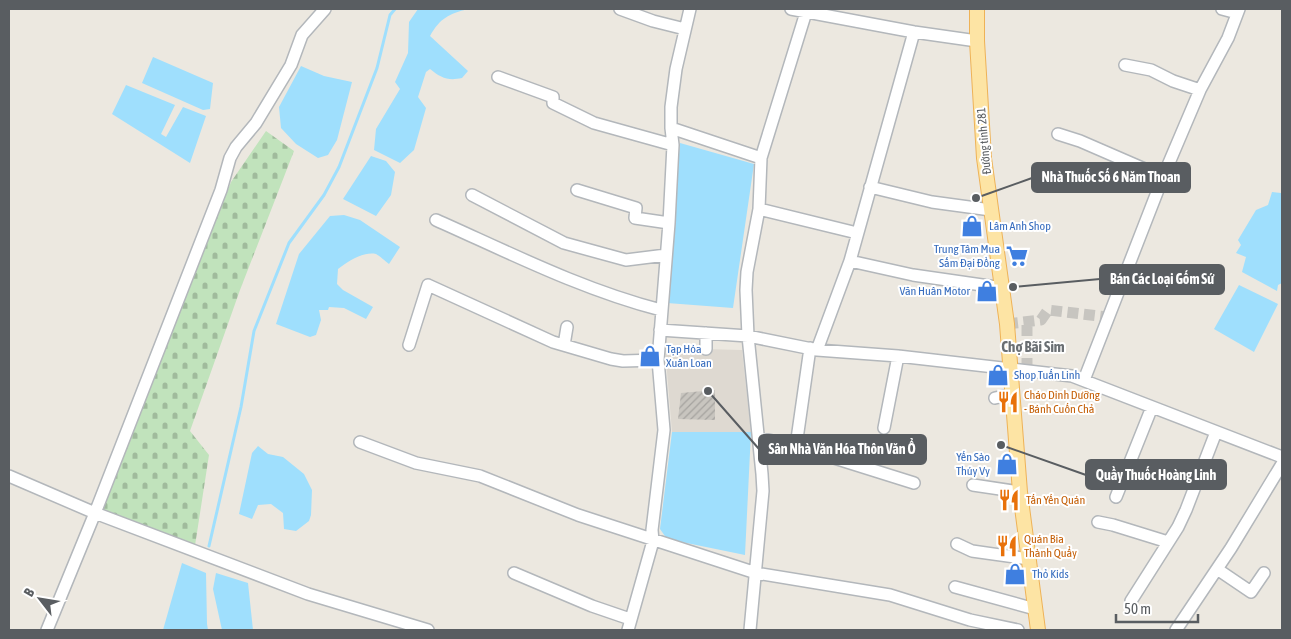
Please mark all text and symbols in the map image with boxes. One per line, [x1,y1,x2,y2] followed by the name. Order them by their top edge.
[974,107,994,175] street label: Đường tỉnh 281
[1032,163,1190,192] callout: Nhà Thuốc Số 6 Năm Thoan
[1042,168,1181,185] text: Nhà Thuốc Số 6 Năm Thoan
[959,213,985,239] shop icon: Lâm Anh Shop
[989,219,1051,233] place label: Lâm Anh Shop
[934,242,1001,270] place label: Trung Tâm Mua Sắm Đại Đồng
[1004,243,1030,269] supermarket icon: Trung Tâm Mua Sắm Đại Đồng
[1100,265,1224,294] callout: Bán Các Loại Gốm Sứ
[1110,270,1215,287] text: Bán Các Loại Gốm Sứ
[974,278,1000,304] shop icon: Văn Huân Motor
[899,284,970,298] place label: Văn Huân Motor
[1001,338,1065,355] district label: Chợ Bãi Sim
[666,342,712,370] place label: Tạp Hóa Xuân Loan
[637,343,663,369] shop icon: Tạp Hóa Xuân Loan
[985,362,1011,388] shop icon: Shop Tuấn Linh
[1014,368,1080,382] place label: Shop Tuấn Linh
[1024,388,1101,416] place label: Cháo Dinh Dưỡng - Bánh Cuốn Chả
[995,389,1021,415] restaurant icon: Cháo Dinh Dưỡng - Bánh Cuốn Chả
[759,435,926,464] callout: Sân Nhà Văn Hóa Thôn Văn Ổ
[768,438,916,457] text: Sân Nhà Văn Hóa Thôn Văn Ổ
[956,450,990,478] place label: Yến Sào Thúy Vy
[994,451,1020,477] shop icon: Yến Sào Thúy Vy
[1086,460,1226,489] callout: Quầy Thuốc Hoàng Linh
[1096,466,1216,483] text: Quầy Thuốc Hoàng Linh
[996,487,1022,513] restaurant icon: Tấn Yến Quán
[1026,493,1085,507] place label: Tấn Yến Quán
[1024,532,1077,560] place label: Quán Bia Thành Quẩy
[994,533,1020,559] restaurant icon: Quán Bia Thành Quẩy
[1002,561,1028,587] shop icon: Thỏ Kids
[1032,567,1069,581] place label: Thỏ Kids
[15,574,65,624] north arrow
[20,585,38,599] text: B
[1116,592,1198,624] scale bar
[1124,600,1151,617] text: 50 m

